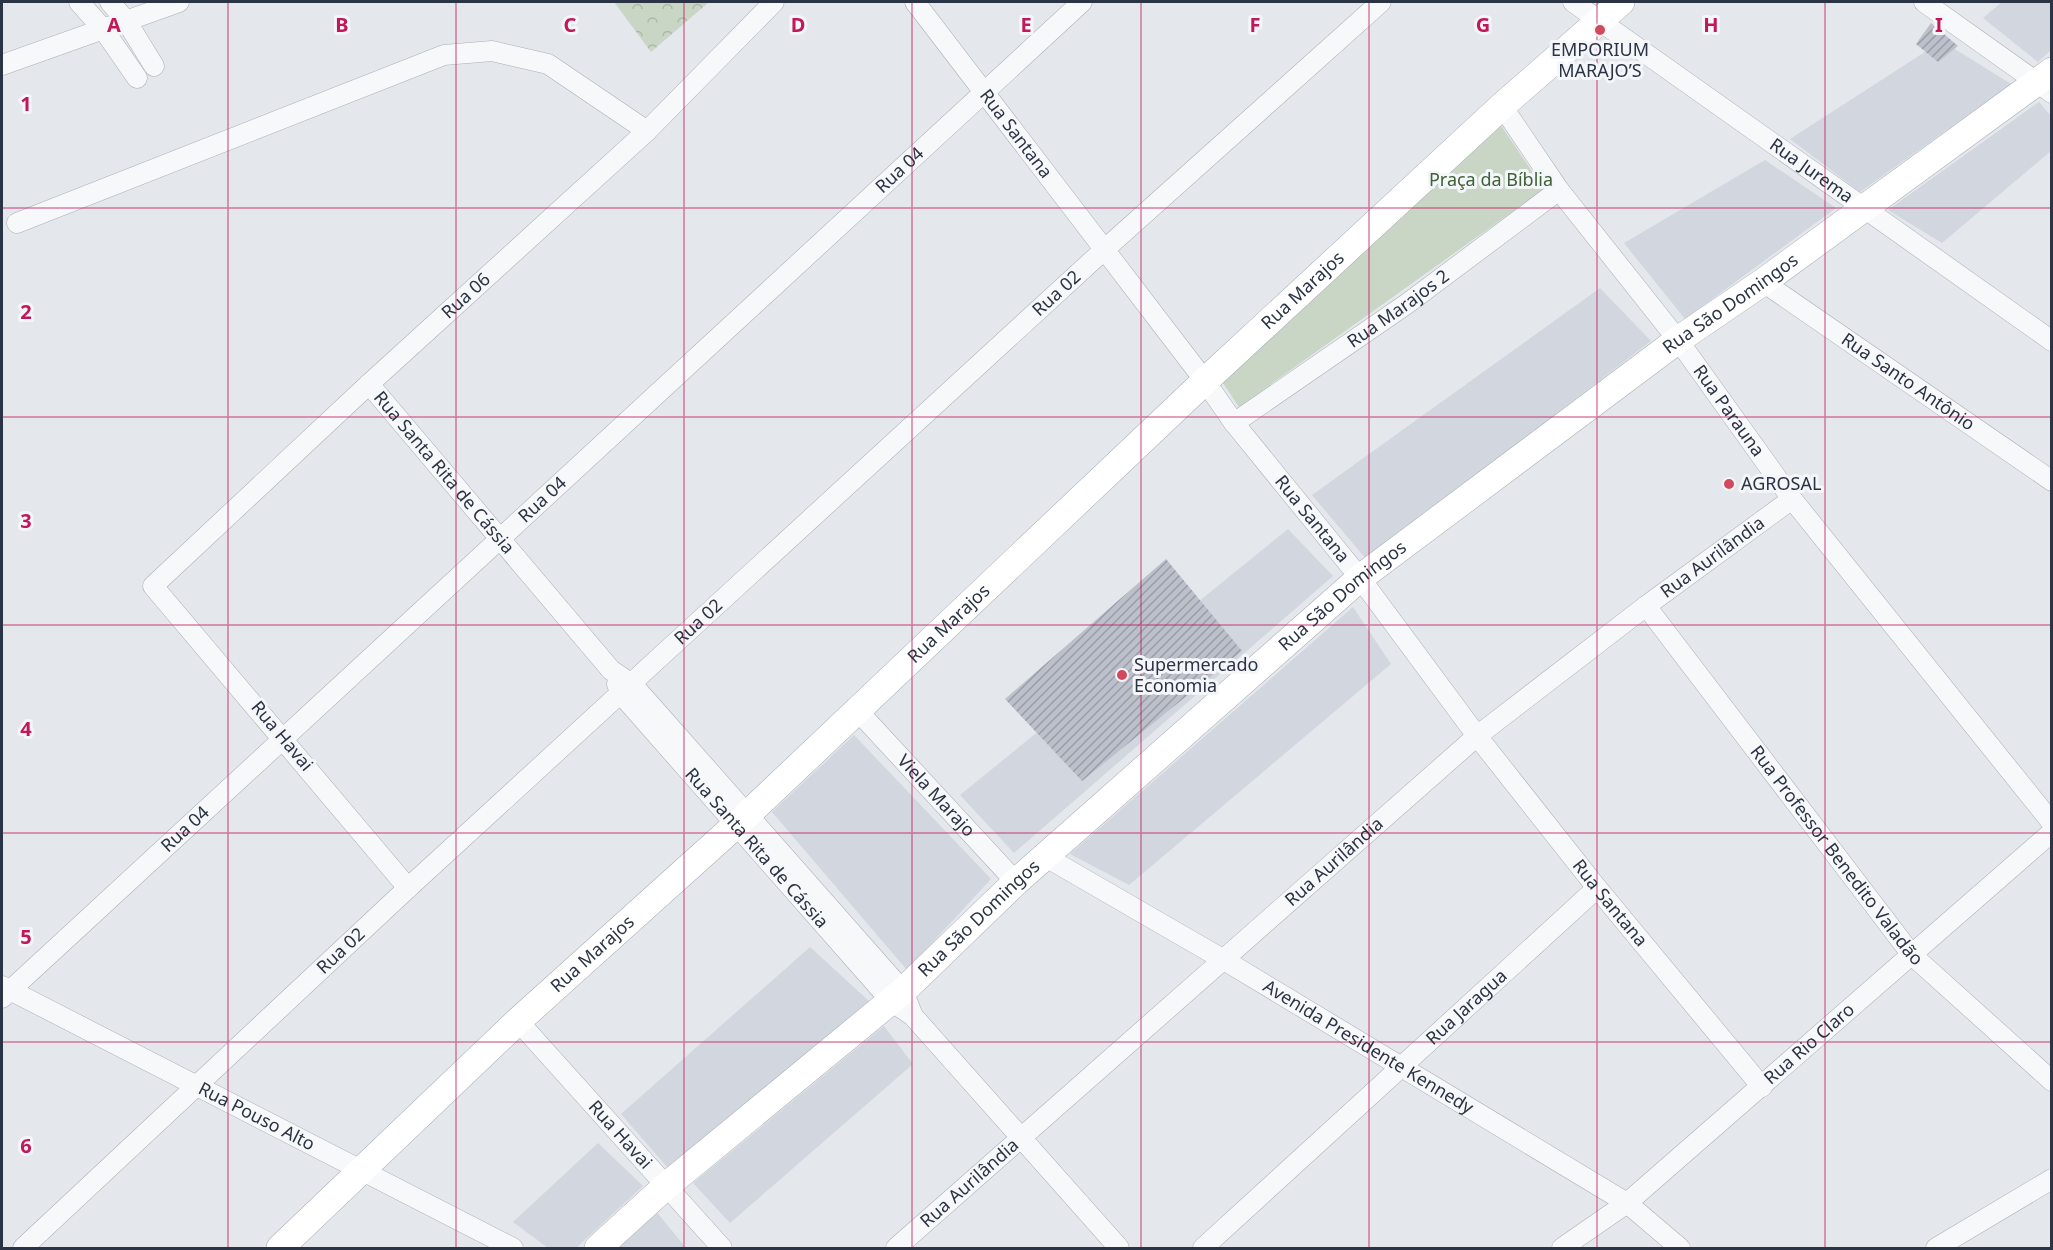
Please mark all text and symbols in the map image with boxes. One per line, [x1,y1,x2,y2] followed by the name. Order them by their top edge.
[107,11,121,38] text: A
[335,11,349,38] text: B
[564,11,577,38] text: C
[791,11,805,38] text: D
[1020,11,1032,38] text: E
[1250,11,1260,38] text: F
[1476,11,1490,38] text: G
[1703,11,1719,38] text: H
[1935,11,1943,38] text: I
[1593,23,1607,37] marker: EMPORIUM MARAJO’S
[1551,37,1649,82] place label: EMPORIUM MARAJO’S
[975,84,1058,183] street label: Rua Santana
[20,90,32,117] text: 1
[1765,132,1859,208] street label: Rua Jurema
[870,141,928,198] street label: Rua 04
[1429,167,1553,191] park label: Praça da Bíblia
[1255,245,1349,334] street label: Rua Marajos
[1657,247,1802,359] street label: Rua São Domingos
[1342,263,1453,353] street label: Rua Marajos 2
[1027,264,1085,321] street label: Rua 02
[436,267,495,323] street label: Rua 06
[20,298,32,325] text: 2
[1837,327,1980,435] street label: Rua Santo Antônio
[1688,359,1771,461] street label: Rua Parauna
[369,385,520,558] street label: Rua Santa Rita de Cássia
[1270,470,1356,567] street label: Rua Santana
[512,471,571,527] street label: Rua 04
[1741,471,1821,495] place label: AGROSAL
[1722,477,1736,491] marker: AGROSAL
[20,507,32,534] text: 3
[1655,510,1769,603] street label: Rua Aurilândia
[1273,535,1411,656] street label: Rua São Domingos
[902,578,994,668] street label: Rua Marajos
[668,593,727,649] street label: Rua 02
[1134,652,1258,697] place label: Supermercado Economia
[1115,668,1129,682] marker: Supermercado Economia
[246,695,319,775] street label: Rua Havai
[20,715,32,742] text: 4
[1745,740,1929,970] street label: Rua Professor Benedito Valadão
[893,749,981,841] street label: Viela Marajo
[680,762,834,933] street label: Rua Santa Rita de Cássia
[155,800,214,857] street label: Rua 04
[1279,811,1388,911] street label: Rua Aurilândia
[912,854,1044,981] street label: Rua São Domingos
[1568,854,1653,951] street label: Rua Santana
[545,909,639,997] street label: Rua Marajos
[311,922,369,979] street label: Rua 02
[20,923,32,950] text: 5
[1420,963,1511,1050] street label: Rua Jaragua
[1259,973,1479,1119] street label: Avenida Presidente Kennedy
[1758,997,1859,1089] street label: Rua Rio Claro
[195,1076,319,1155] street label: Rua Pouso Alto
[584,1095,658,1174] street label: Rua Havai
[20,1132,32,1159] text: 6
[915,1133,1023,1232] street label: Rua Aurilândia

